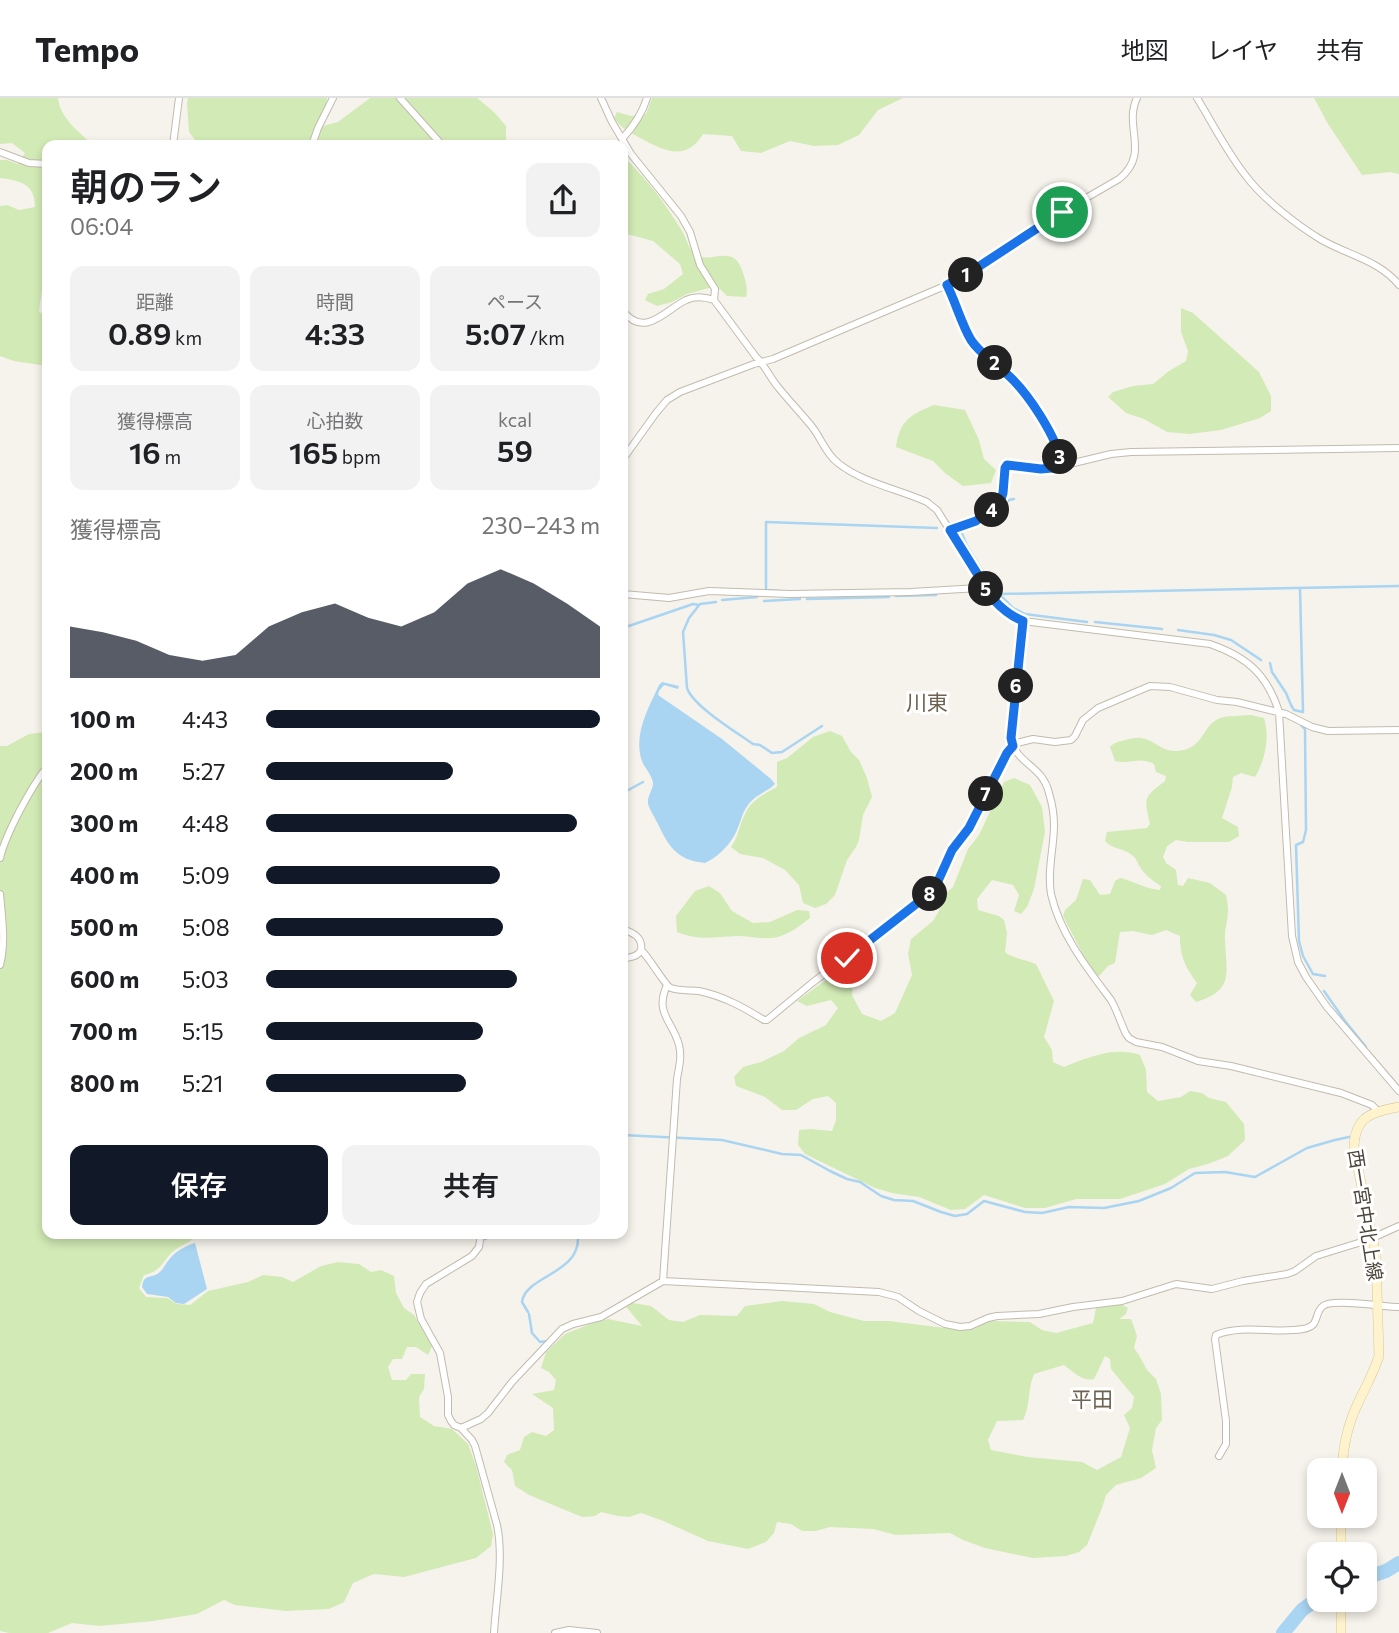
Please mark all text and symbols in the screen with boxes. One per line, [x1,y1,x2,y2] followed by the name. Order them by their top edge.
[35,28,139,69] text: Tempo
[1121,35,1169,64] text: 地図
[1207,35,1278,64] text: レイヤ
[1316,35,1364,64] text: 共有
[70,162,222,209] text: 朝のラン
[526,163,600,237] button: share
[1032,182,1092,242] pin
[1043,193,1081,231] icon: arrive
[70,212,133,240] text: 06:04
[948,258,984,292] pin: 1
[961,263,970,286] text: 1
[136,290,174,313] text: 距離
[316,290,354,313] text: 時間
[487,290,543,313] text: ペース
[108,314,171,351] text: 0.89
[305,314,365,351] text: 4:33
[465,314,526,351] text: 5:07
[171,326,202,349] text: km
[526,326,565,349] text: /km
[978,345,1012,380] pin: 2
[989,351,1000,374] text: 2
[498,408,532,431] text: kcal
[117,409,193,432] text: 獲得標高
[306,409,364,432] text: 心拍数
[497,431,533,468] text: 59
[129,433,161,470] text: 16
[289,433,338,470] text: 165
[1042,440,1078,474] pin: 3
[161,445,181,468] text: m
[338,445,381,468] text: bpm
[1054,445,1065,468] text: 3
[974,492,1010,528] pin: 4
[986,498,997,521] text: 4
[482,511,600,539] text: 230–243 m
[70,515,162,543] text: 獲得標高
[968,572,1004,606] pin: 5
[980,577,991,600] text: 5
[998,668,1034,704] pin: 6
[1010,674,1021,697] text: 6
[906,689,948,714] district label: 川東
[70,705,135,733] text: 100 m
[182,705,228,733] text: 4:43
[70,757,138,785] text: 200 m
[182,757,225,785] text: 5:27
[968,776,1004,812] pin: 7
[980,782,991,805] text: 7
[70,809,138,837] text: 300 m
[182,809,229,837] text: 4:48
[70,861,139,889] text: 400 m
[182,861,230,889] text: 5:09
[912,876,948,912] pin: 8
[924,882,935,905] text: 8
[70,913,138,941] text: 500 m
[182,913,230,941] text: 5:08
[817,928,877,988] pin
[828,939,866,977] icon: check
[70,965,139,993] text: 600 m
[182,965,229,993] text: 5:03
[70,1017,138,1045] text: 700 m
[182,1017,224,1045] text: 5:15
[70,1069,139,1097] text: 800 m
[182,1069,223,1097] text: 5:21
[70,1145,328,1225] button: 保存
[342,1145,600,1225] button: 共有
[1344,1148,1388,1282] street label: 西一宮中北上線
[1071,1386,1113,1411] district label: 平田
[1307,1458,1377,1528] north arrow
[1307,1458,1377,1612] map controls
[1307,1542,1377,1612] button: locate

